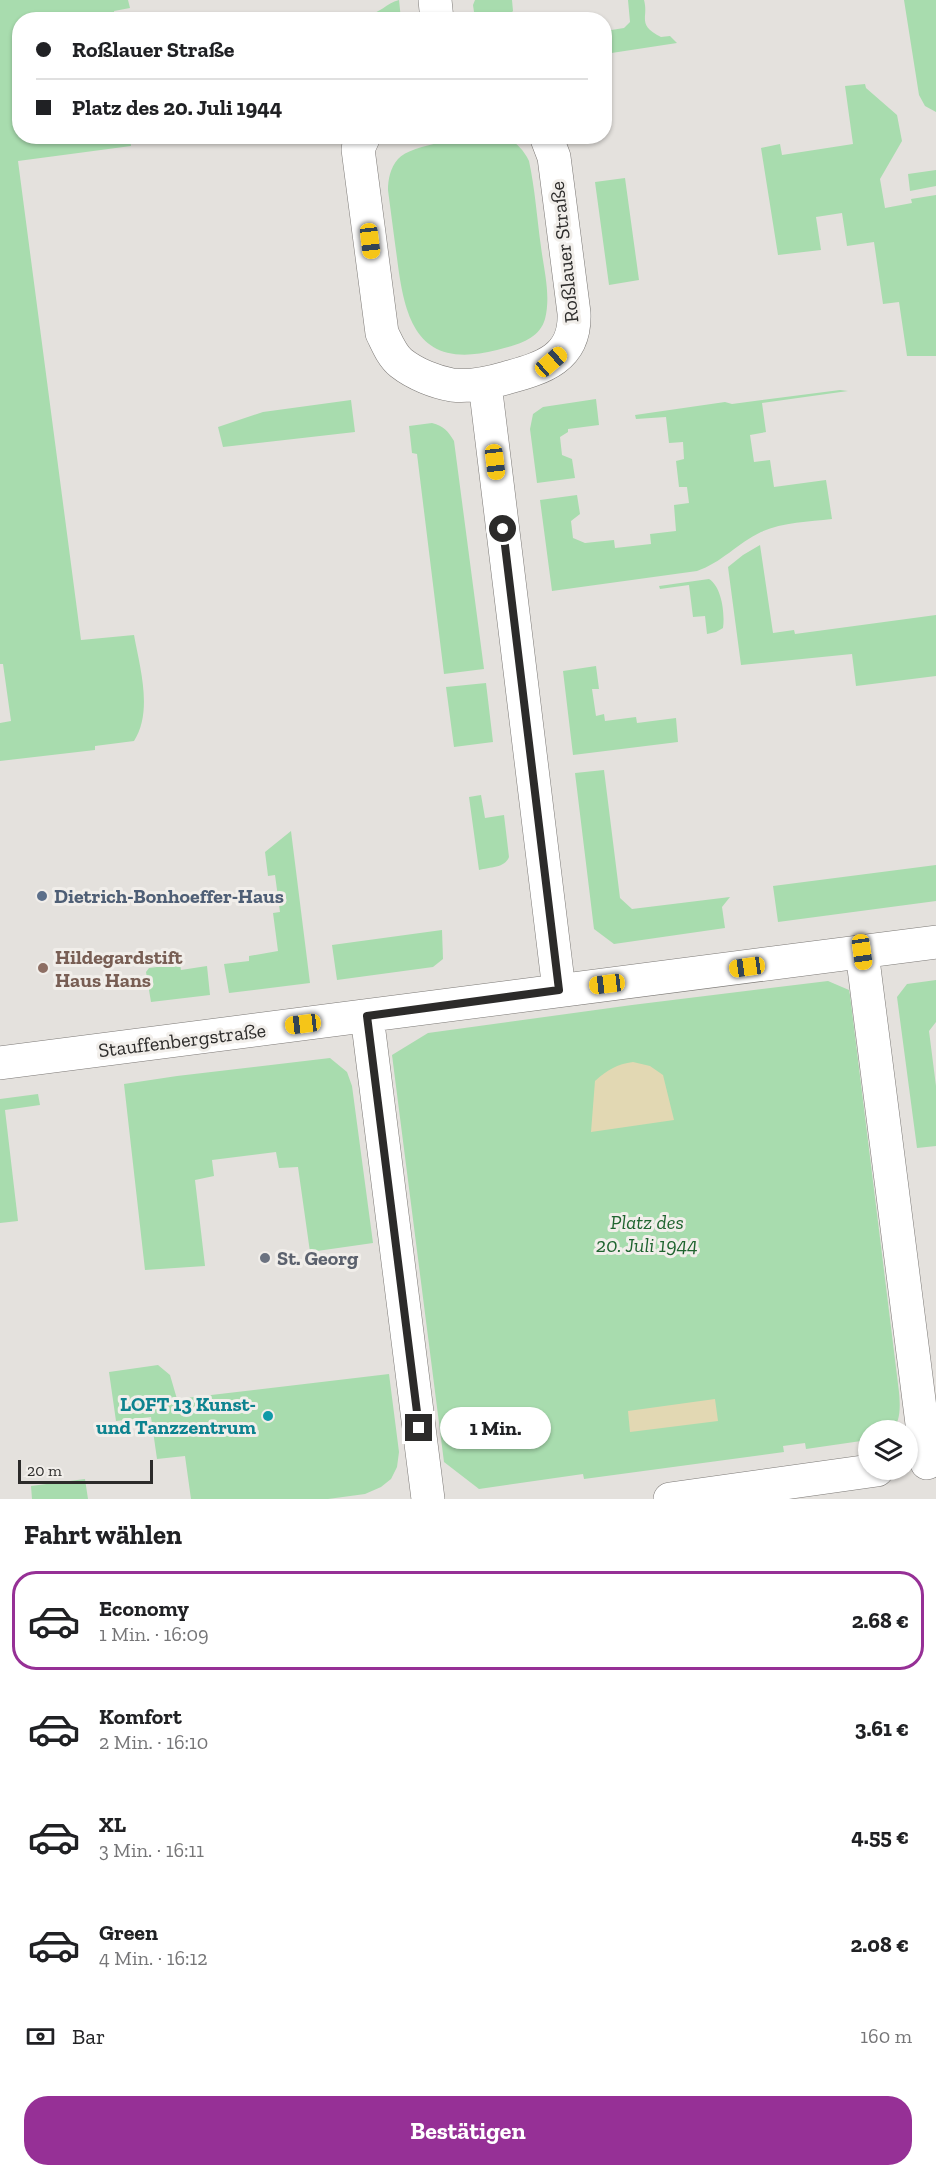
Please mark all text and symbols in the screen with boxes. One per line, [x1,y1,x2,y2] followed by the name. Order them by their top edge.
[72,36,234,63] text: Roßlauer Straße
[72,94,282,121] text: Platz des 20. Juli 1944
[545,180,583,324] street label: Roßlauer Straße
[359,222,381,260] car
[532,343,570,381] car
[484,443,506,481] car
[489,515,516,542] route start
[54,884,284,908] place label: Dietrich-Bonhoeffer-Haus
[35,889,49,903] marker: Dietrich-Bonhoeffer-Haus
[851,933,873,971] car
[55,945,183,992] place label: Hildegardstift Haus Hans
[728,956,766,978] car
[36,961,50,975] marker: Hildegardstift Haus Hans
[588,973,626,995] car
[284,1013,322,1035] car
[97,1018,267,1062] street label: Stauffenbergstraße
[596,1210,698,1257] park label: Platz des 20. Juli 1944
[277,1246,359,1270] place label: St. Georg
[258,1251,272,1265] marker: St. Georg
[96,1392,256,1439] place label: LOFT 13 Kunst- und Tanzzentrum
[440,1407,551,1449] callout: 1 Min.
[261,1409,275,1423] marker: LOFT 13 Kunst- und Tanzzentrum
[405,1414,432,1441] route end
[469,1416,522,1440] text: 1 Min.
[858,1420,918,1480] map controls
[858,1420,918,1480] button: layers
[18,1457,153,1484] scale bar
[27,1461,62,1480] text: 20 m
[24,1519,182,1551] text: Fahrt wählen
[27,1594,81,1648] icon: car
[99,1595,189,1622] text: Economy
[852,1607,909,1634] text: 2.68 €
[99,1622,209,1646] text: 1 Min. · 16:09
[27,1702,81,1756] icon: car
[99,1703,182,1730] text: Komfort
[855,1715,909,1742] text: 3.61 €
[99,1730,208,1754] text: 2 Min. · 16:10
[27,1810,81,1864] icon: car
[99,1811,126,1838] text: XL
[851,1823,909,1850] text: 4.55 €
[99,1838,204,1862] text: 3 Min. · 16:11
[27,1918,81,1972] icon: car
[99,1919,158,1946] text: Green
[851,1931,909,1958] text: 2.08 €
[99,1946,208,1970] text: 4 Min. · 16:12
[24,2020,57,2053] icon: cash
[72,2023,105,2050] text: Bar
[860,2024,912,2048] text: 160 m
[24,2096,912,2165] button: Bestätigen

